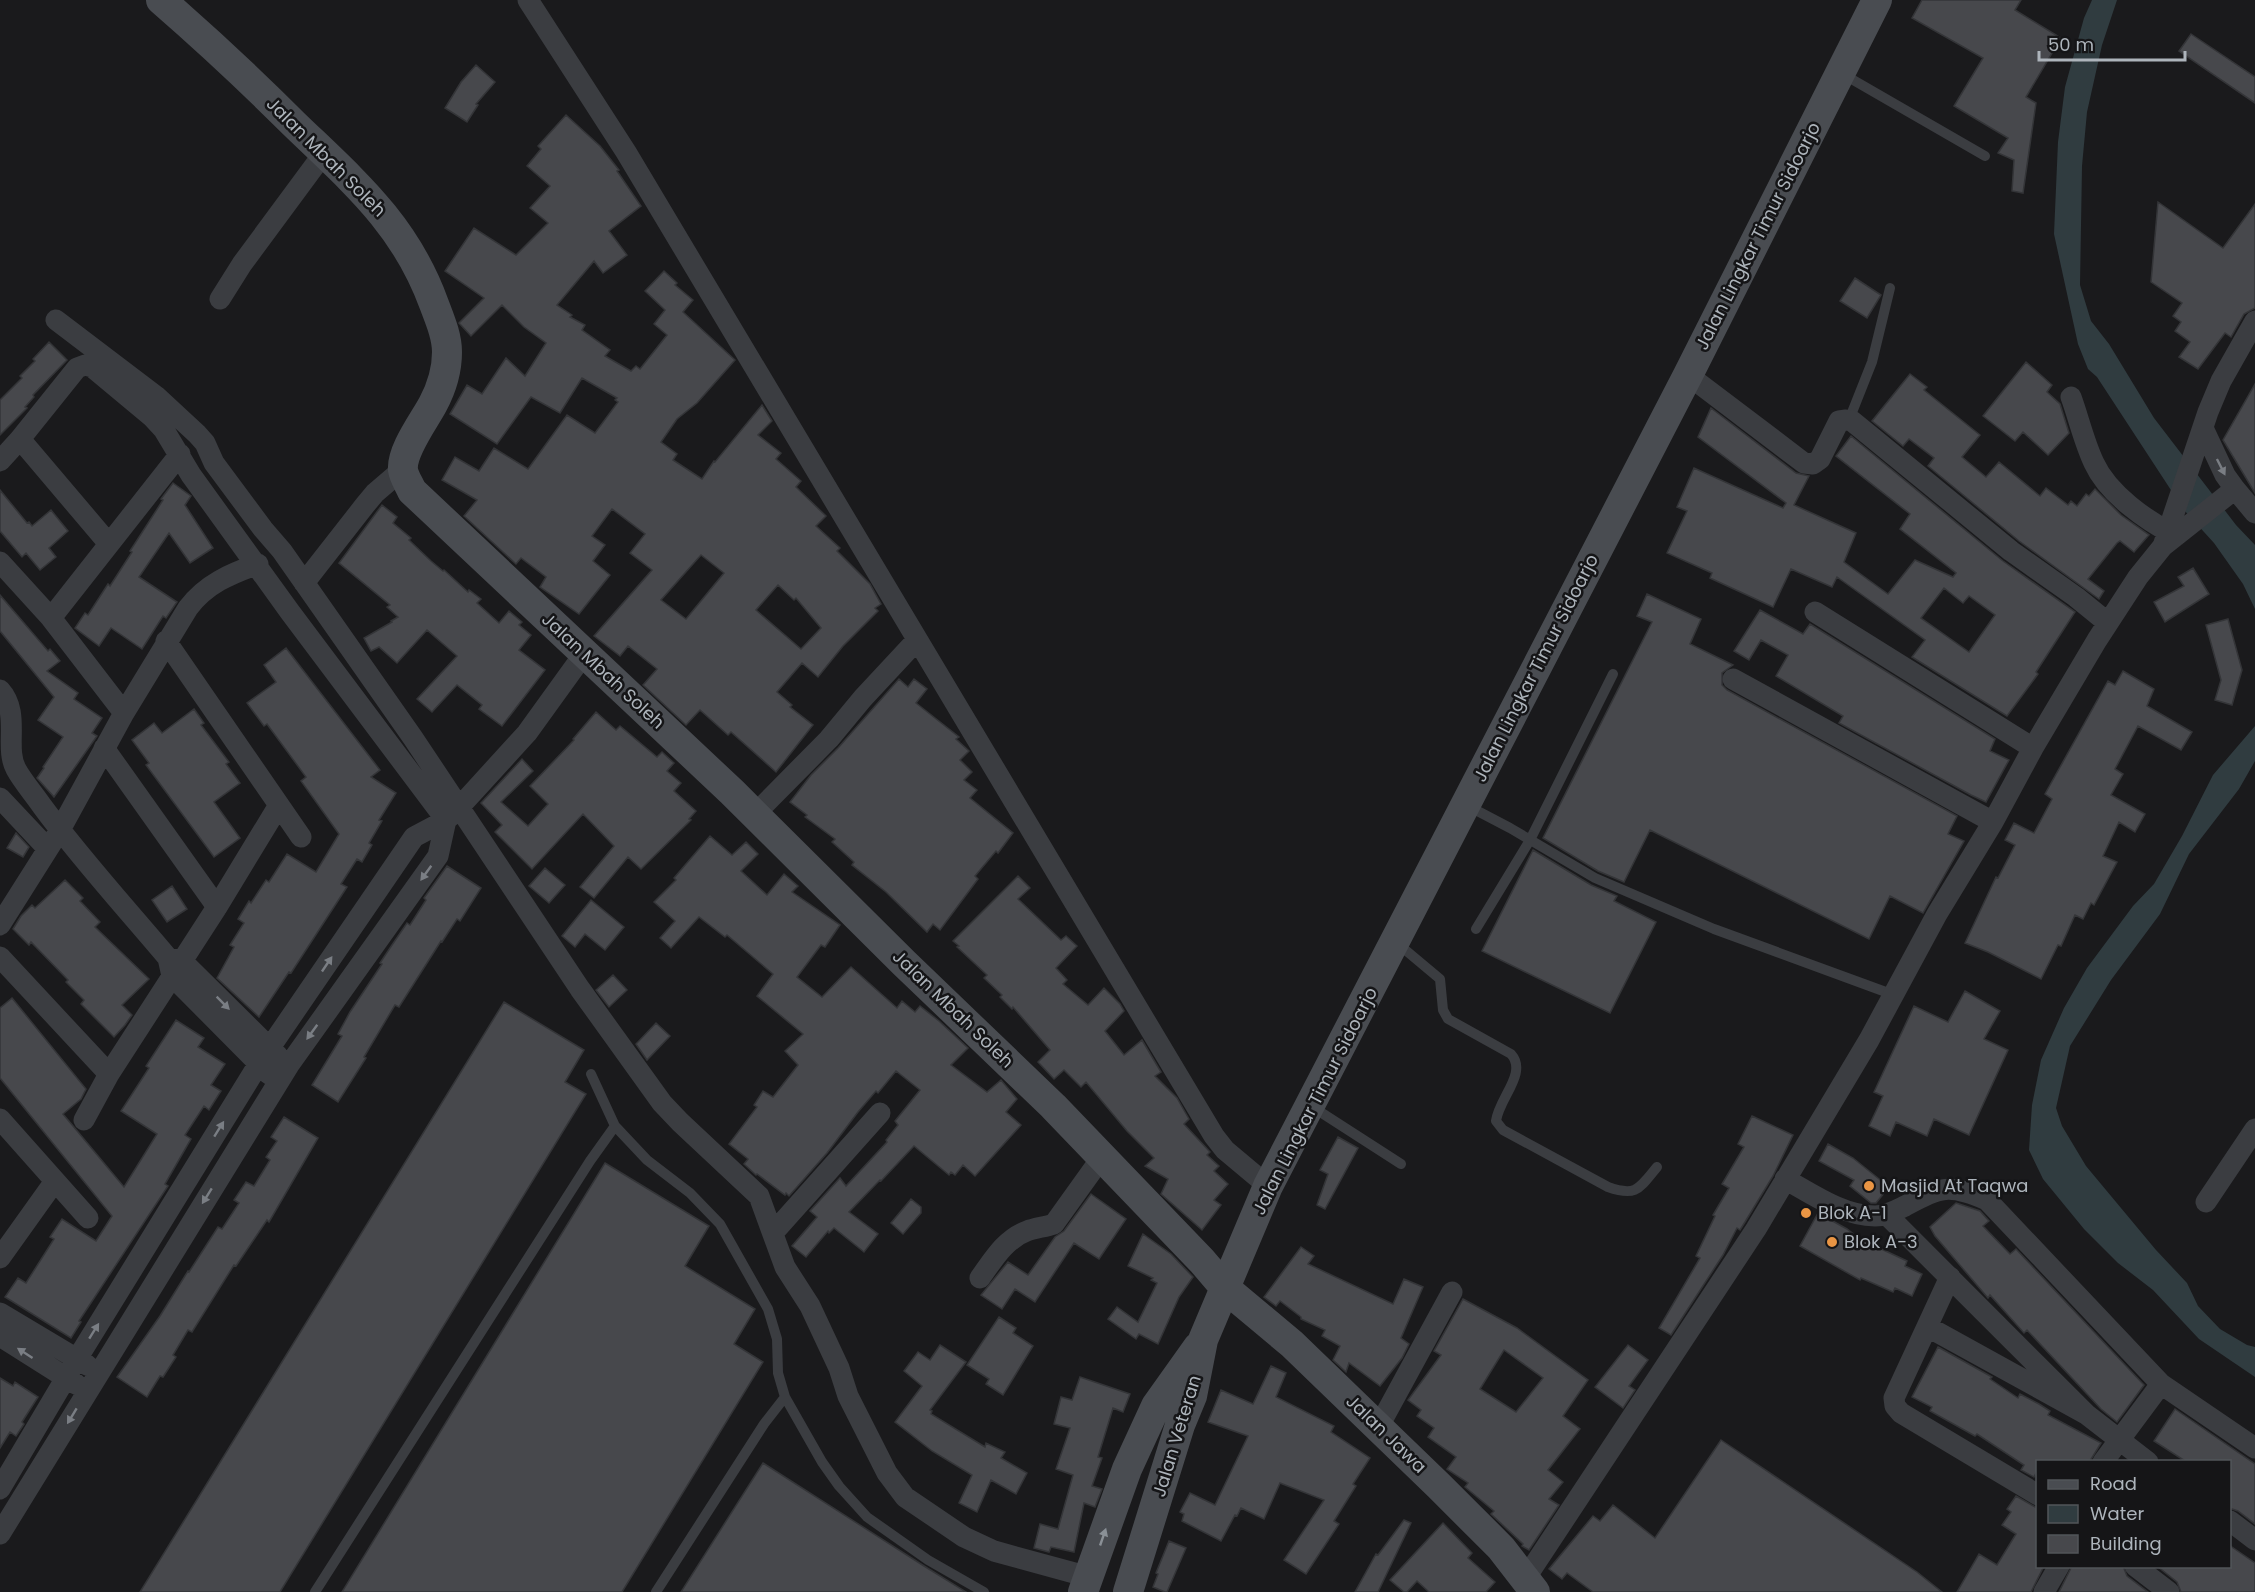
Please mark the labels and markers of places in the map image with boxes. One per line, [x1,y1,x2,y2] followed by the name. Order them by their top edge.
[1881,1173,2028,1198] place label: Masjid At Taqwa
[1862,1179,1876,1193] marker: Masjid At Taqwa
[1818,1200,1887,1225] place label: Blok A-1
[1799,1206,1813,1220] marker: Blok A-1
[1844,1229,1918,1254] place label: Blok A-3
[1825,1235,1839,1249] marker: Blok A-3

